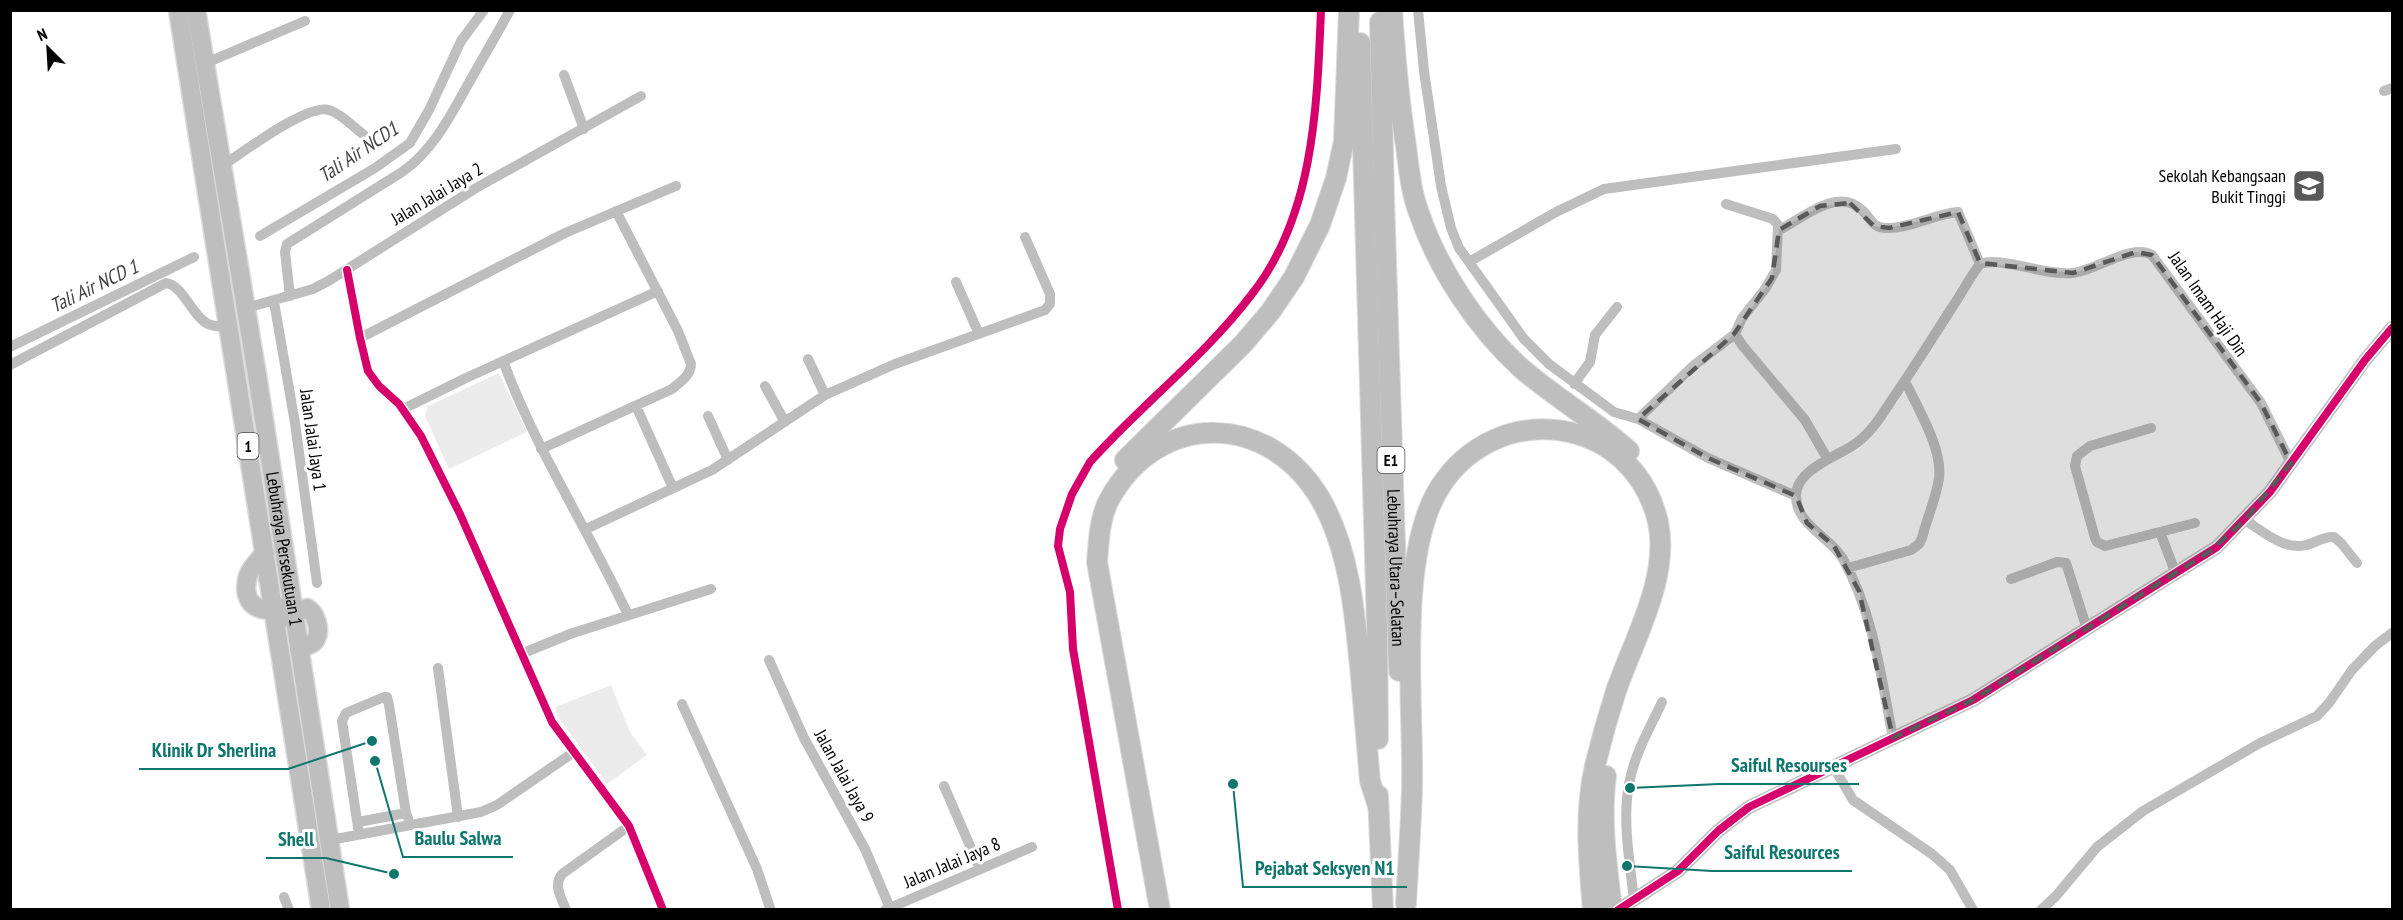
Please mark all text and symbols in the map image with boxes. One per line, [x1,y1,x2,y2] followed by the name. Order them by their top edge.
[18,18,78,78] north arrow
[34,23,50,45] text: N
[313,115,404,188] water label: Tali Air NCD1
[386,157,487,230] street label: Jalan Jalai Jaya 2
[2158,164,2286,208] place label: Sekolah Kebangsaan Bukit Tinggi
[2291,168,2327,204] school or university icon: Sekolah Kebangsaan Bukit Tinggi
[2163,246,2253,361] street label: Jalan Imam Haji Din
[46,253,143,319] water label: Tali Air NCD 1
[295,386,332,492] street label: Jalan Jalai Jaya 1
[238,433,258,459] road number: 1
[1378,447,1404,473] road number: E1
[261,470,308,627] street label: Lebuhraya Persekutuan 1
[1382,489,1410,647] street label: Lebuhraya Utara–Selatan
[809,724,879,826] street label: Jalan Jalai Jaya 9
[139,731,288,769] callout: Klinik Dr Sherlina
[152,737,276,763] text: Klinik Dr Sherlina
[1719,746,1859,784] callout: Saiful Resourses
[1731,752,1847,778] text: Saiful Resourses
[403,819,513,857] callout: Baulu Salwa
[266,820,326,858] callout: Shell
[415,825,501,851] text: Baulu Salwa
[278,826,314,852] text: Shell
[899,832,1004,894] street label: Jalan Jalai Jaya 8
[1712,833,1852,871] callout: Saiful Resources
[1724,839,1840,865] text: Saiful Resources
[1243,849,1407,887] callout: Pejabat Seksyen N1
[1255,855,1395,881] text: Pejabat Seksyen N1

